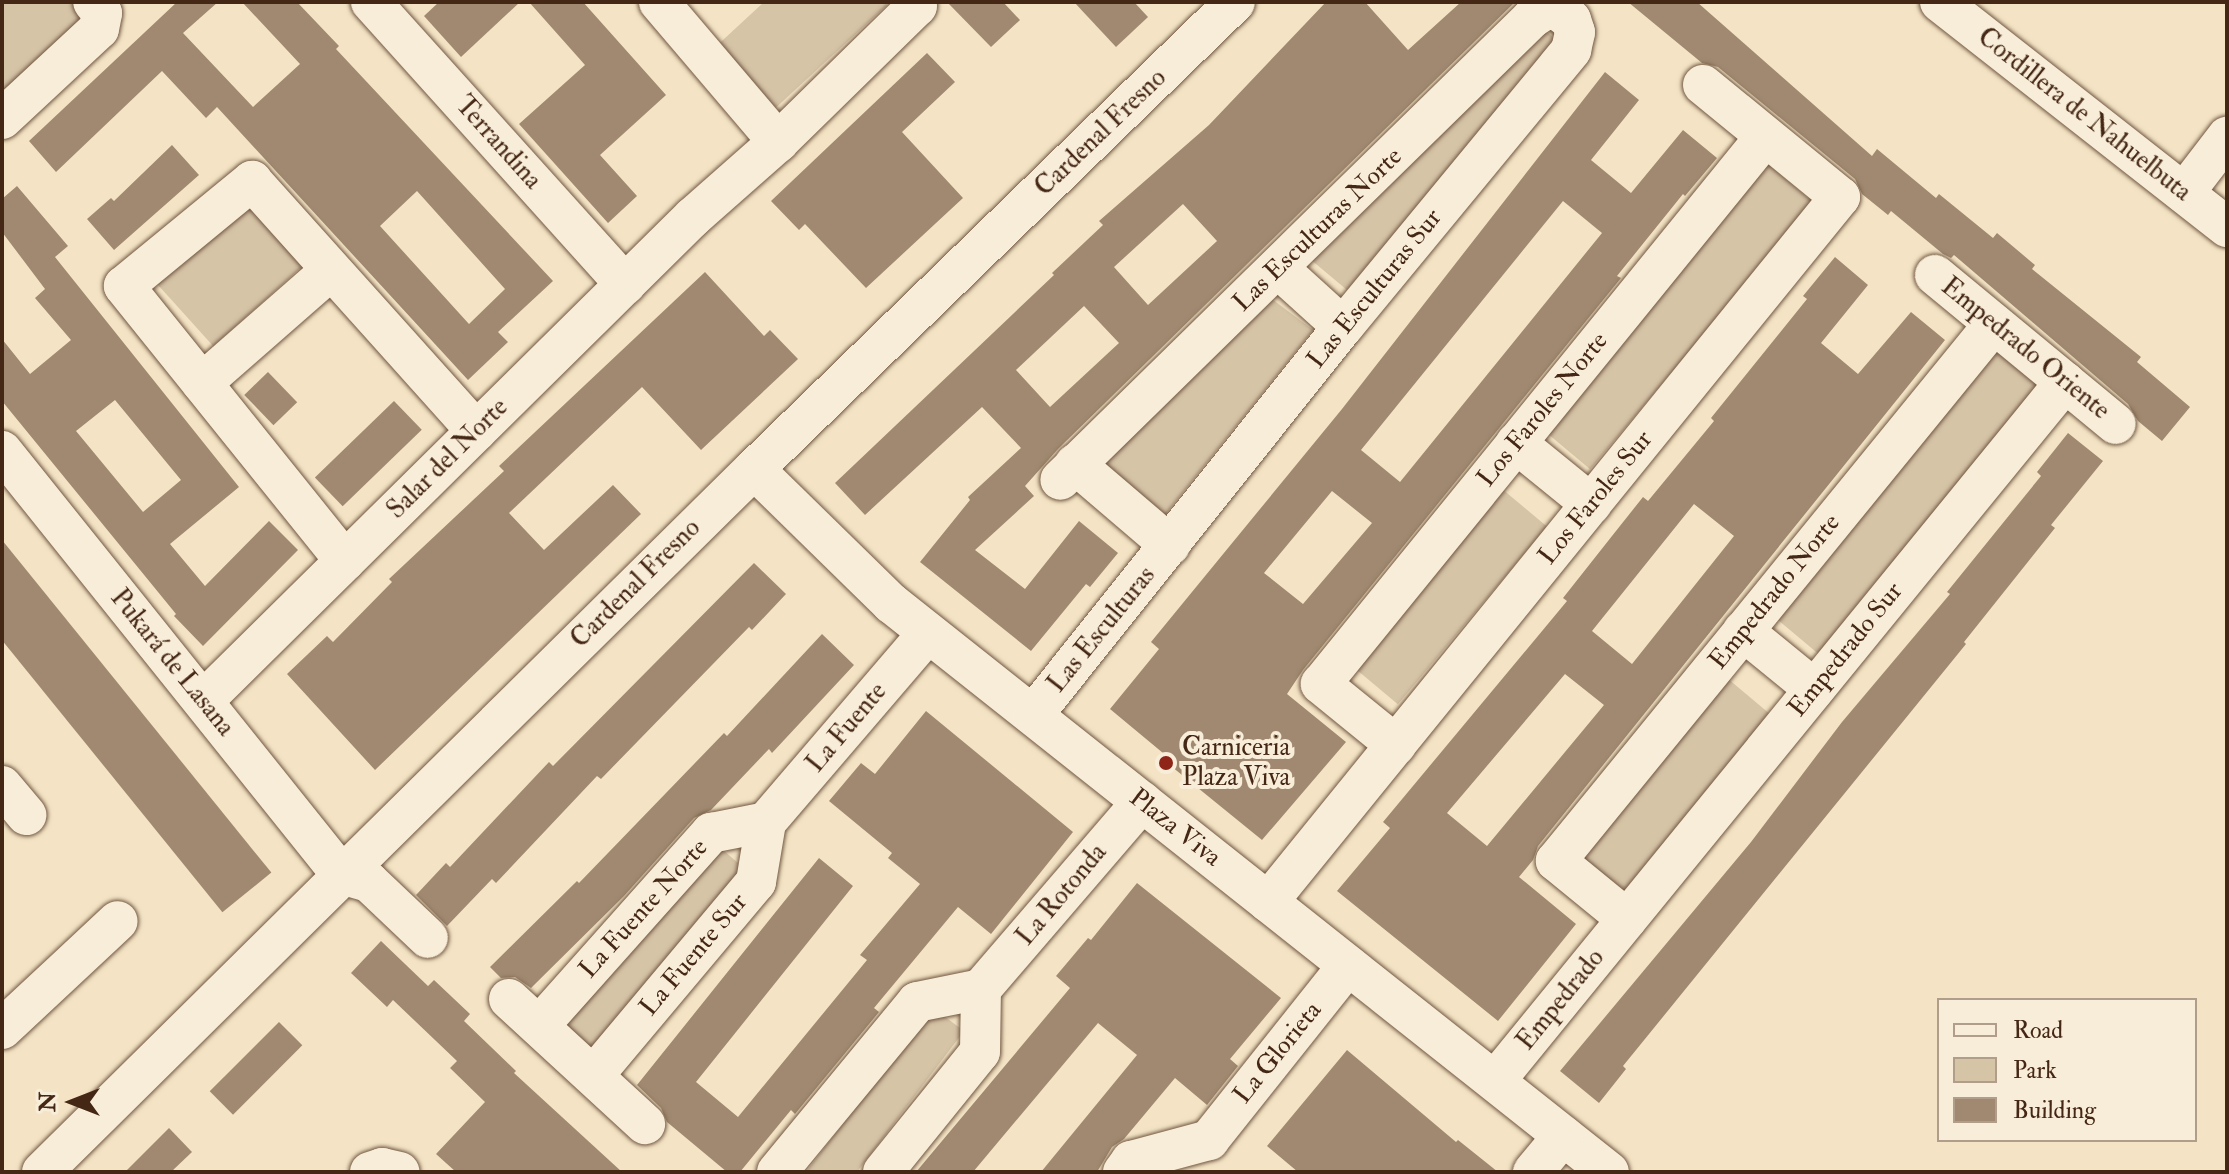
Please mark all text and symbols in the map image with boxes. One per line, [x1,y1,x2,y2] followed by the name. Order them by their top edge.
[1971,22,2197,208] street label: Cordillera de Nahuelbuta
[1029,63,1173,203] street label: Cardenal Fresno
[448,90,548,196] street label: Terrandina
[1227,141,1409,319] street label: Las Esculturas Norte
[1301,203,1449,375] street label: Las Esculturas Sur
[1934,271,2116,427] street label: Empedrado Oriente
[1471,326,1615,494] street label: Los Faroles Norte
[381,392,515,526] street label: Salar del Norte
[1532,425,1660,571] street label: Los Faroles Sur
[1703,508,1847,676] street label: Empedrado Norte
[565,513,707,655] street label: Cardenal Fresno
[1042,561,1162,699] street label: Las Esculturas
[1782,576,1910,724] street label: Empedrado Sur
[103,583,241,743] street label: Pukará de Lasana
[800,677,894,779] street label: La Fuente
[1182,732,1290,794] place label: Carniceria Plaza Viva
[1157,754,1175,772] marker: Carniceria Plaza Viva
[1123,782,1227,874] street label: Plaza Viva
[573,833,715,985] street label: La Fuente Norte
[1010,838,1114,952] street label: La Rotonda
[634,887,754,1023] street label: La Fuente Sur
[1511,943,1611,1057] street label: Empedrado
[1227,996,1329,1110] street label: La Glorieta
[1937,998,2197,1142] legend
[2013,1015,2063,1046] text: Road
[2013,1055,2057,1086] text: Park
[32,1062,112,1142] north arrow
[34,1092,62,1112] text: N
[2013,1095,2096,1126] text: Building

